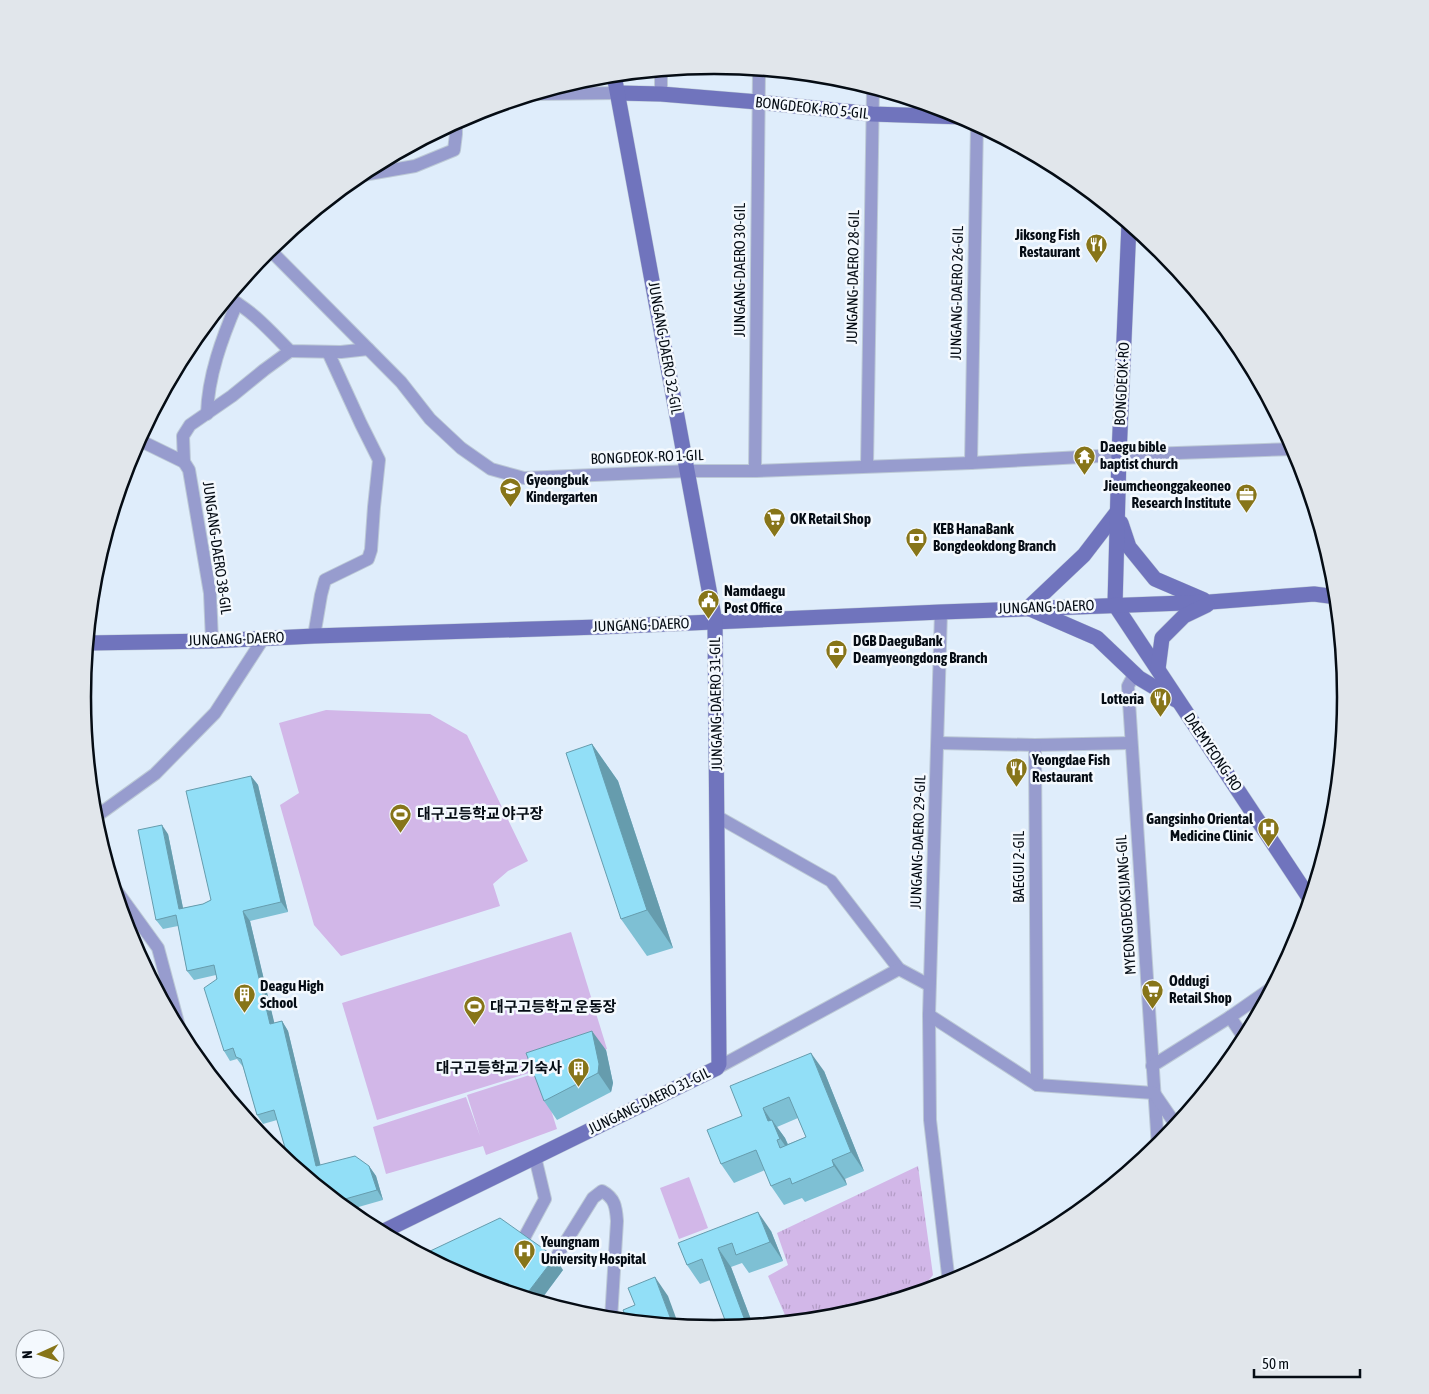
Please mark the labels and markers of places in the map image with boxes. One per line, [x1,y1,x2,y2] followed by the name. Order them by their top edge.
[1014,226,1081,260] place label: Jiksong Fish Restaurant
[1084,232,1108,263] restaurant icon: Jiksong Fish Restaurant
[1100,438,1178,472] place label: Daegu bible baptist church
[1072,444,1096,475] temple icon: Daegu bible baptist church
[526,471,598,505] place label: Gyeongbuk Kindergarten
[498,477,522,508] school or university icon: Gyeongbuk Kindergarten
[1103,477,1231,511] place label: Jieumcheonggakeoneo Research Institute
[1235,483,1259,514] office icon: Jieumcheonggakeoneo Research Institute
[762,507,786,538] supermarket icon: OK Retail Shop
[790,510,871,527] place label: OK Retail Shop
[933,520,1056,554] place label: KEB HanaBank Bongdeokdong Branch
[905,526,929,557] bank icon: KEB HanaBank Bongdeokdong Branch
[724,582,785,616] place label: Namdaegu Post Office
[696,588,720,619] public building icon: Namdaegu Post Office
[853,632,987,666] place label: DGB DaeguBank Deamyeongdong Branch
[825,638,849,669] bank icon: DGB DaeguBank Deamyeongdong Branch
[1148,687,1172,718] restaurant icon: Lotteria
[1101,690,1144,707] place label: Lotteria
[1031,751,1110,785] place label: Yeongdae Fish Restaurant
[1004,757,1028,788] restaurant icon: Yeongdae Fish Restaurant
[389,802,413,833] sports icon: 대구고등학교 야구장
[417,805,543,822] place label: 대구고등학교 야구장
[1146,810,1254,844] place label: Gangsinho Oriental Medicine Clinic
[1257,816,1281,847] hospital icon: Gangsinho Oriental Medicine Clinic
[1169,972,1232,1006] place label: Oddugi Retail Shop
[260,977,324,1011] place label: Deagu High School
[1141,978,1165,1009] supermarket icon: Oddugi Retail Shop
[232,983,256,1014] building icon: Deagu High School
[462,995,486,1026] sports icon: 대구고등학교 운동장
[490,998,616,1015] place label: 대구고등학교 운동장
[566,1056,590,1087] building icon: 대구고등학교 기숙사
[436,1059,562,1076] place label: 대구고등학교 기숙사
[540,1233,647,1267] place label: Yeungnam University Hospital
[513,1239,537,1270] hospital icon: Yeungnam University Hospital

